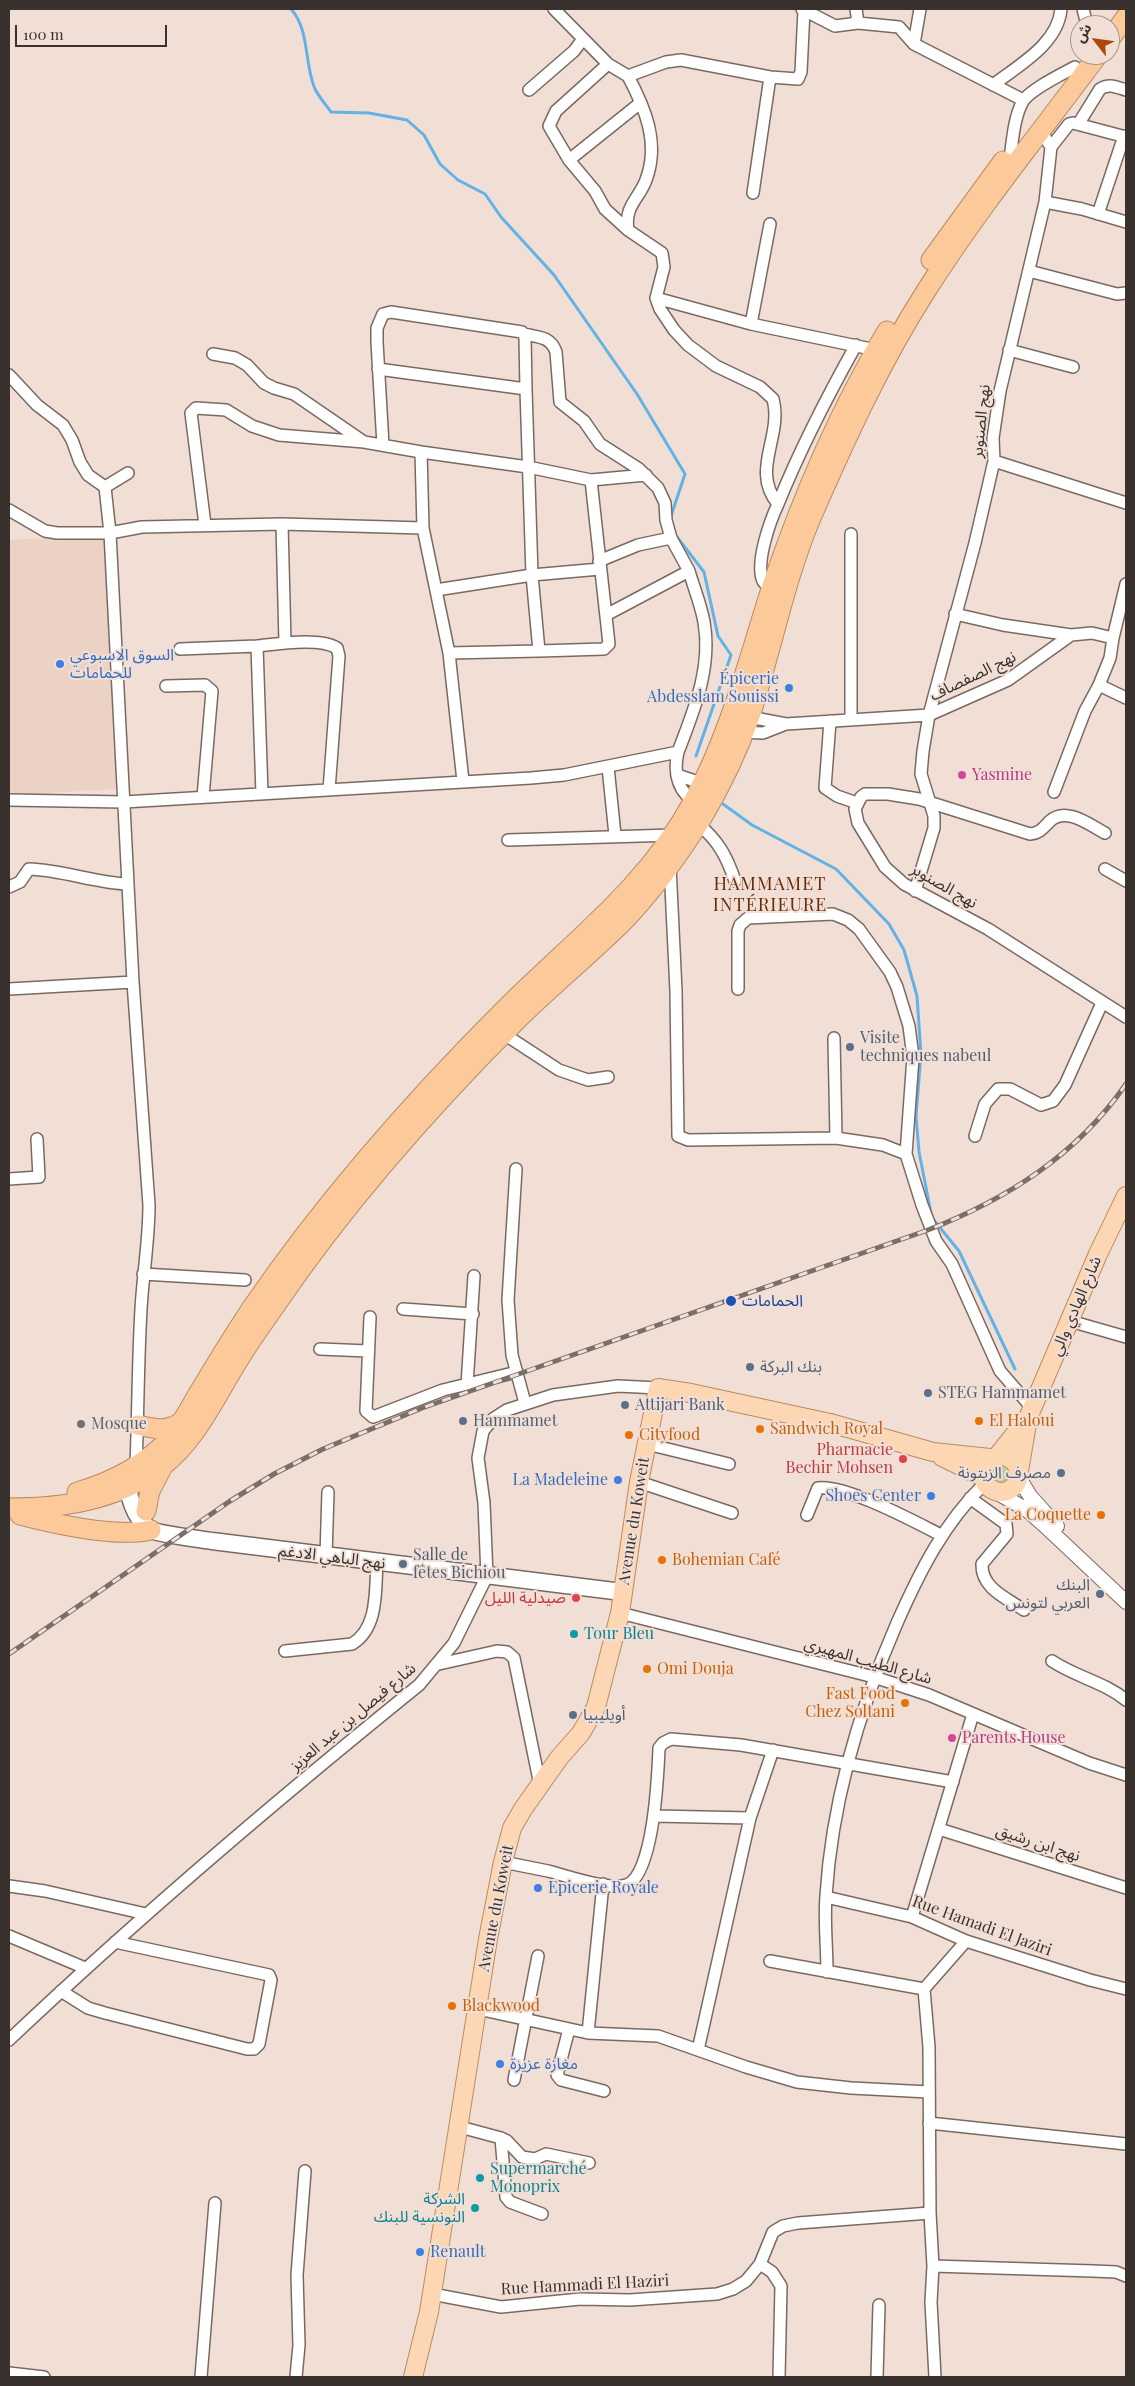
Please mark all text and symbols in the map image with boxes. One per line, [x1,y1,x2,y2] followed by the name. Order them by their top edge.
[18,15,170,47] scale bar
[1070,15,1120,65] north arrow
[1069,20,1095,46] text: ش
[23,24,64,44] text: 100 m
[968,383,994,459] street label: نهج الصنوبر
[70,645,174,683] place label: السوق الاسبوعي للحمامات
[927,647,1019,705] street label: نهج الصفصاف
[54,658,66,670] marker: السوق الاسبوعي للحمامات
[647,669,779,707] place label: Épicerie Abdesslam Souissi
[783,682,795,694] marker: Épicerie Abdesslam Souissi
[972,765,1032,785] place label: Yasmine
[956,769,968,781] marker: Yasmine
[907,859,981,913] street label: نهج الصنوبر
[711,873,829,916] district label: HAMMAMET INTÉRIEURE
[860,1028,991,1066] place label: Visite techniques nabeul
[844,1041,856,1053] marker: Visite techniques nabeul
[1046,1253,1106,1359] street label: شارع الهادي والي
[742,1291,803,1311] place label: الحمامات
[724,1294,738,1308] marker: الحمامات
[760,1357,822,1377] place label: بنك البركة
[744,1361,756,1373] marker: بنك البركة
[938,1383,1066,1403] place label: STEG Hammamet
[922,1387,934,1399] marker: STEG Hammamet
[635,1395,725,1415] place label: Attijari Bank
[619,1399,631,1411] marker: Attijari Bank
[473,1411,557,1431] place label: Hammamet
[989,1411,1054,1431] place label: El Haloui
[91,1414,147,1434] place label: Mosque
[457,1415,469,1427] marker: Hammamet
[973,1415,985,1427] marker: El Haloui
[75,1418,87,1430] marker: Mosque
[770,1419,883,1439] place label: Sandwich Royal
[754,1423,766,1435] marker: Sandwich Royal
[639,1425,700,1445] place label: Cityfood
[623,1429,635,1441] marker: Cityfood
[785,1440,893,1478] place label: Pharmacie Bechir Mohsen
[897,1453,909,1465] marker: Pharmacie Bechir Mohsen
[614,1456,654,1586] street label: Avenue du Koweit
[958,1463,1051,1483] place label: مصرف الزيتونة
[1055,1467,1067,1479] marker: مصرف الزيتونة
[513,1470,608,1490] place label: La Madeleine
[612,1474,624,1486] marker: La Madeleine
[825,1486,921,1506] place label: Shoes Center
[925,1490,937,1502] marker: Shoes Center
[1005,1505,1091,1525] place label: La Coquette
[1095,1509,1107,1521] marker: La Coquette
[277,1541,387,1573] street label: نهج الباهي الادغم
[413,1545,506,1583] place label: Salle de fêtes Bichiou
[672,1550,781,1570] place label: Bohemian Café
[656,1554,668,1566] marker: Bohemian Café
[397,1558,409,1570] marker: Salle de fêtes Bichiou
[1005,1575,1090,1613] place label: البنك العربي لتونس
[485,1588,566,1608] place label: صيدلية الليل
[1094,1588,1106,1600] marker: البنك العربي لتونس
[570,1592,582,1604] marker: صيدلية الليل
[584,1624,654,1644] place label: Tour Bleu
[568,1628,580,1640] marker: Tour Bleu
[802,1634,934,1688] street label: شارع الطيب المهيري
[286,1659,420,1775] street label: شارع فيصل بن عبد العزيز
[657,1659,734,1679] place label: Omi Douja
[641,1663,653,1675] marker: Omi Douja
[805,1684,895,1722] place label: Fast Food Chez Soltani
[899,1697,911,1709] marker: Fast Food Chez Soltani
[583,1705,626,1725] place label: أويليبيا
[567,1709,579,1721] marker: أويليبيا
[962,1728,1066,1748] place label: Parents House
[946,1732,958,1744] marker: Parents House
[993,1820,1083,1866] street label: نهج ابن رشيق
[474,1843,518,1973] street label: Avenue du Koweit
[548,1878,659,1898] place label: Epicerie Royale
[532,1882,544,1894] marker: Epicerie Royale
[910,1892,1054,1960] street label: Rue Hamadi El Jaziri
[462,1996,540,2016] place label: Blackwood
[446,2000,458,2012] marker: Blackwood
[510,2054,578,2074] place label: مغازة عزيزة
[494,2058,506,2070] marker: مغازة عزيزة
[490,2159,587,2197] place label: Supermarché Monoprix
[474,2172,486,2184] marker: Supermarché Monoprix
[374,2189,465,2227] place label: الشركة النونسية للبنك
[469,2202,481,2214] marker: الشركة النونسية للبنك
[430,2242,486,2262] place label: Renault
[414,2246,426,2258] marker: Renault
[500,2271,670,2299] street label: Rue Hammadi El Haziri

